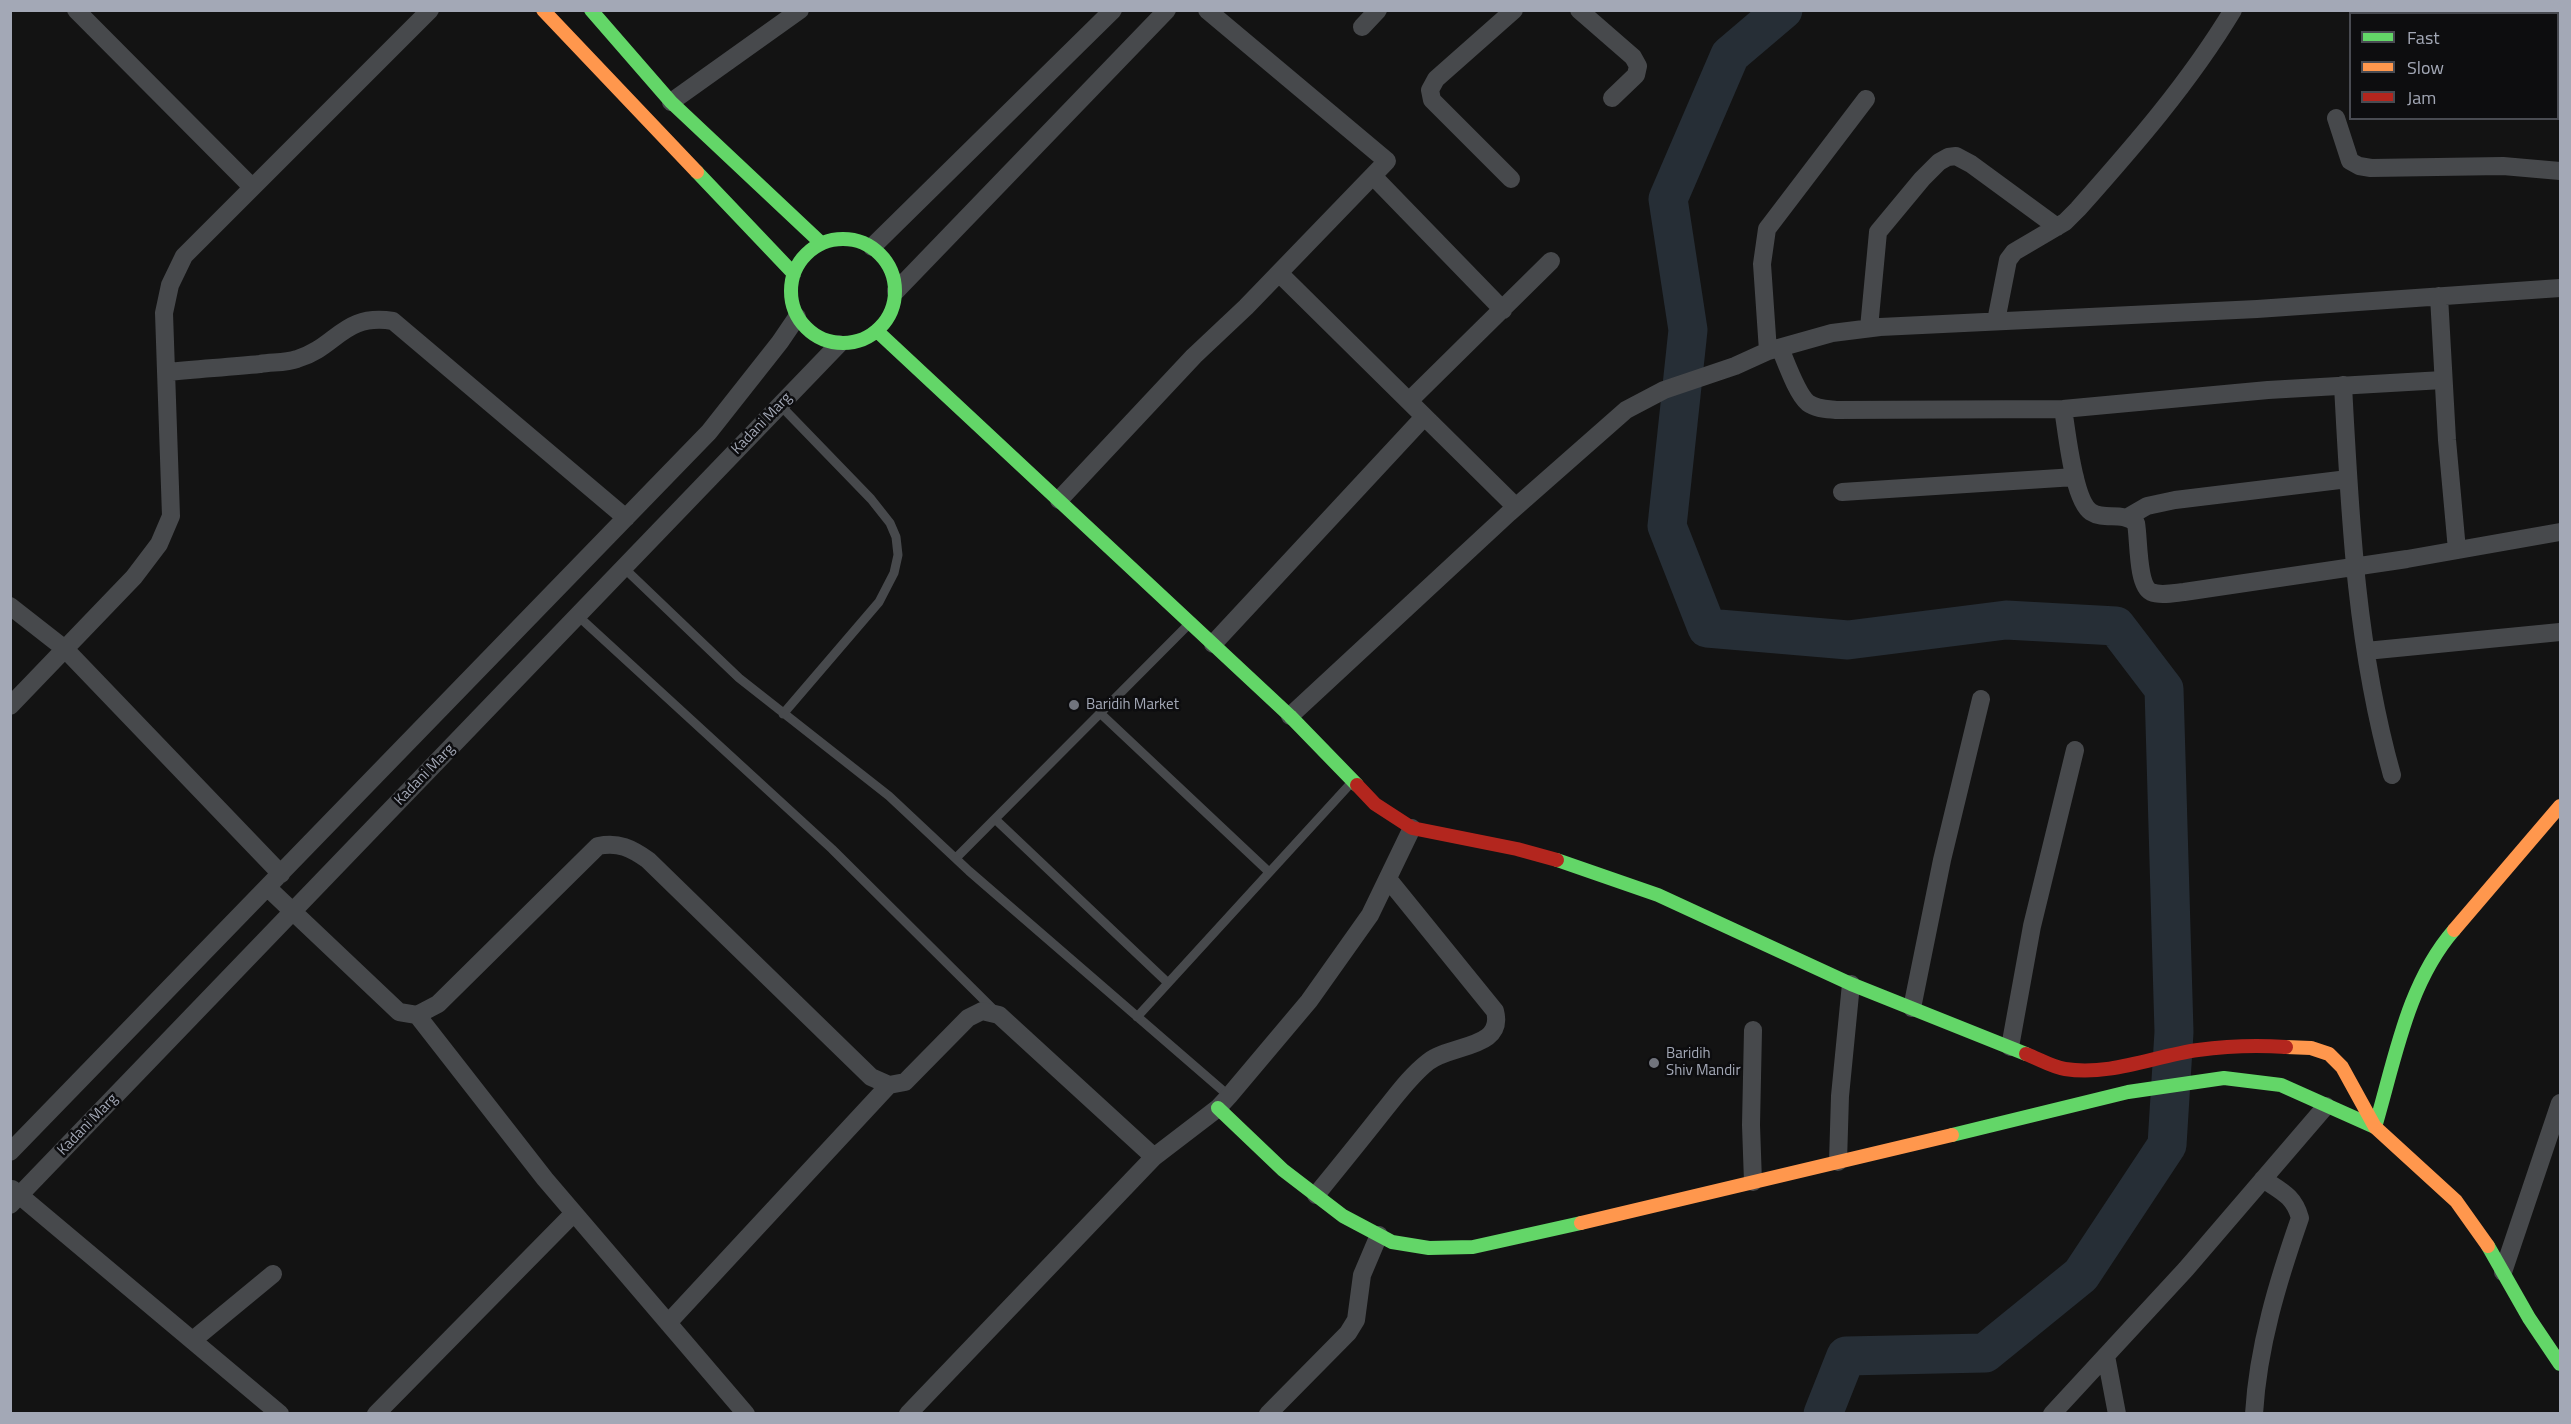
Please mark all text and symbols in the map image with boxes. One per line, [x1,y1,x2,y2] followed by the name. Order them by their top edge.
[2349,12,2559,120] legend
[2407,24,2440,51] text: Fast
[2407,54,2444,81] text: Slow
[2407,84,2436,111] text: Jam
[728,389,796,459] street label: Kadani Marg
[1086,696,1179,714] place label: Baridih Market
[1067,698,1081,712] marker: Baridih Market
[391,740,459,810] street label: Kadani Marg
[1666,1045,1741,1080] place label: Baridih Shiv Mandir
[1647,1056,1661,1070] marker: Baridih Shiv Mandir
[54,1090,122,1160] street label: Kadani Marg

